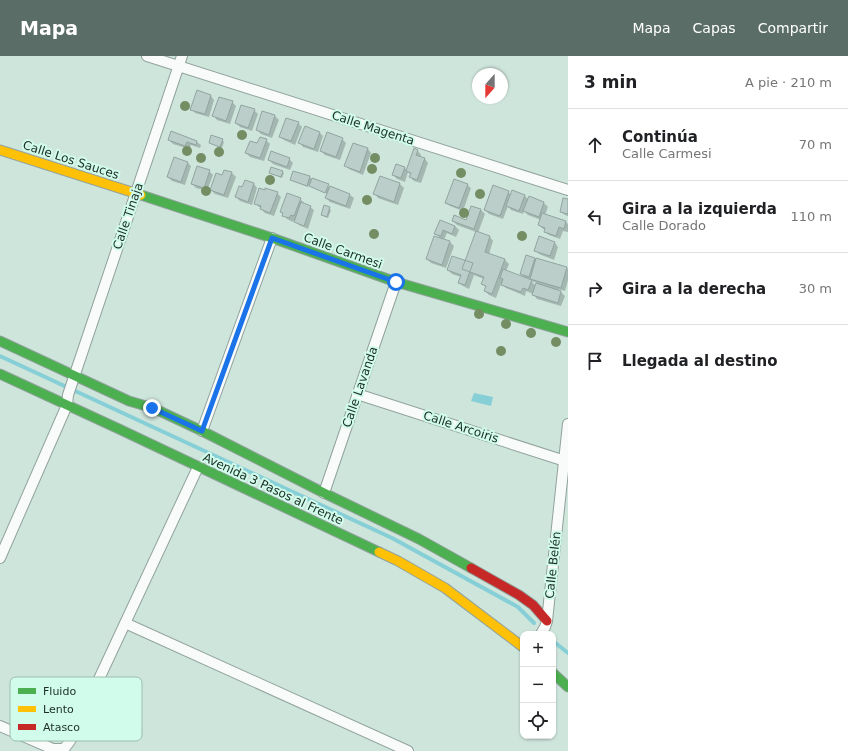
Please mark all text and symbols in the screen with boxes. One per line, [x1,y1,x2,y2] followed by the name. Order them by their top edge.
[20,17,78,39] text: Mapa
[632,20,671,36] text: Mapa
[693,20,736,36] text: Capas
[758,20,828,36] text: Compartir
[472,68,508,104] north arrow
[584,72,637,92] text: 3 min
[745,75,832,90] text: A pie · 210 m
[330,108,416,148] street label: Calle Magenta
[622,128,698,146] text: Continúa
[584,134,606,156] icon: ahead
[799,137,832,152] text: 70 m
[21,138,121,182] street label: Calle Los Sauces
[622,146,712,161] text: Calle Carmesi
[110,181,146,251] street label: Calle Tinaja
[622,200,777,218] text: Gira a la izquierda
[584,206,606,228] icon: left
[790,209,832,224] text: 110 m
[622,218,706,233] text: Calle Dorado
[302,230,384,272] street label: Calle Carmesi
[387,273,405,291] route start
[584,278,606,300] icon: right
[622,280,766,298] text: Gira a la derecha
[799,281,832,296] text: 30 m
[340,345,380,429] street label: Calle Lavanda
[584,350,606,372] icon: arrive
[622,352,777,370] text: Llegada al destino
[143,399,161,417] route end
[422,408,500,446] street label: Calle Arcoiris
[201,450,345,528] street label: Avenida 3 Pasos al Frente
[543,531,563,599] street label: Calle Belén
[520,631,556,739] map controls
[520,631,556,667] button: +
[520,667,556,703] button: −
[10,677,142,741] legend
[43,685,76,698] text: Fluido
[43,703,74,716] text: Lento
[520,703,556,739] button: locate
[43,721,80,734] text: Atasco

